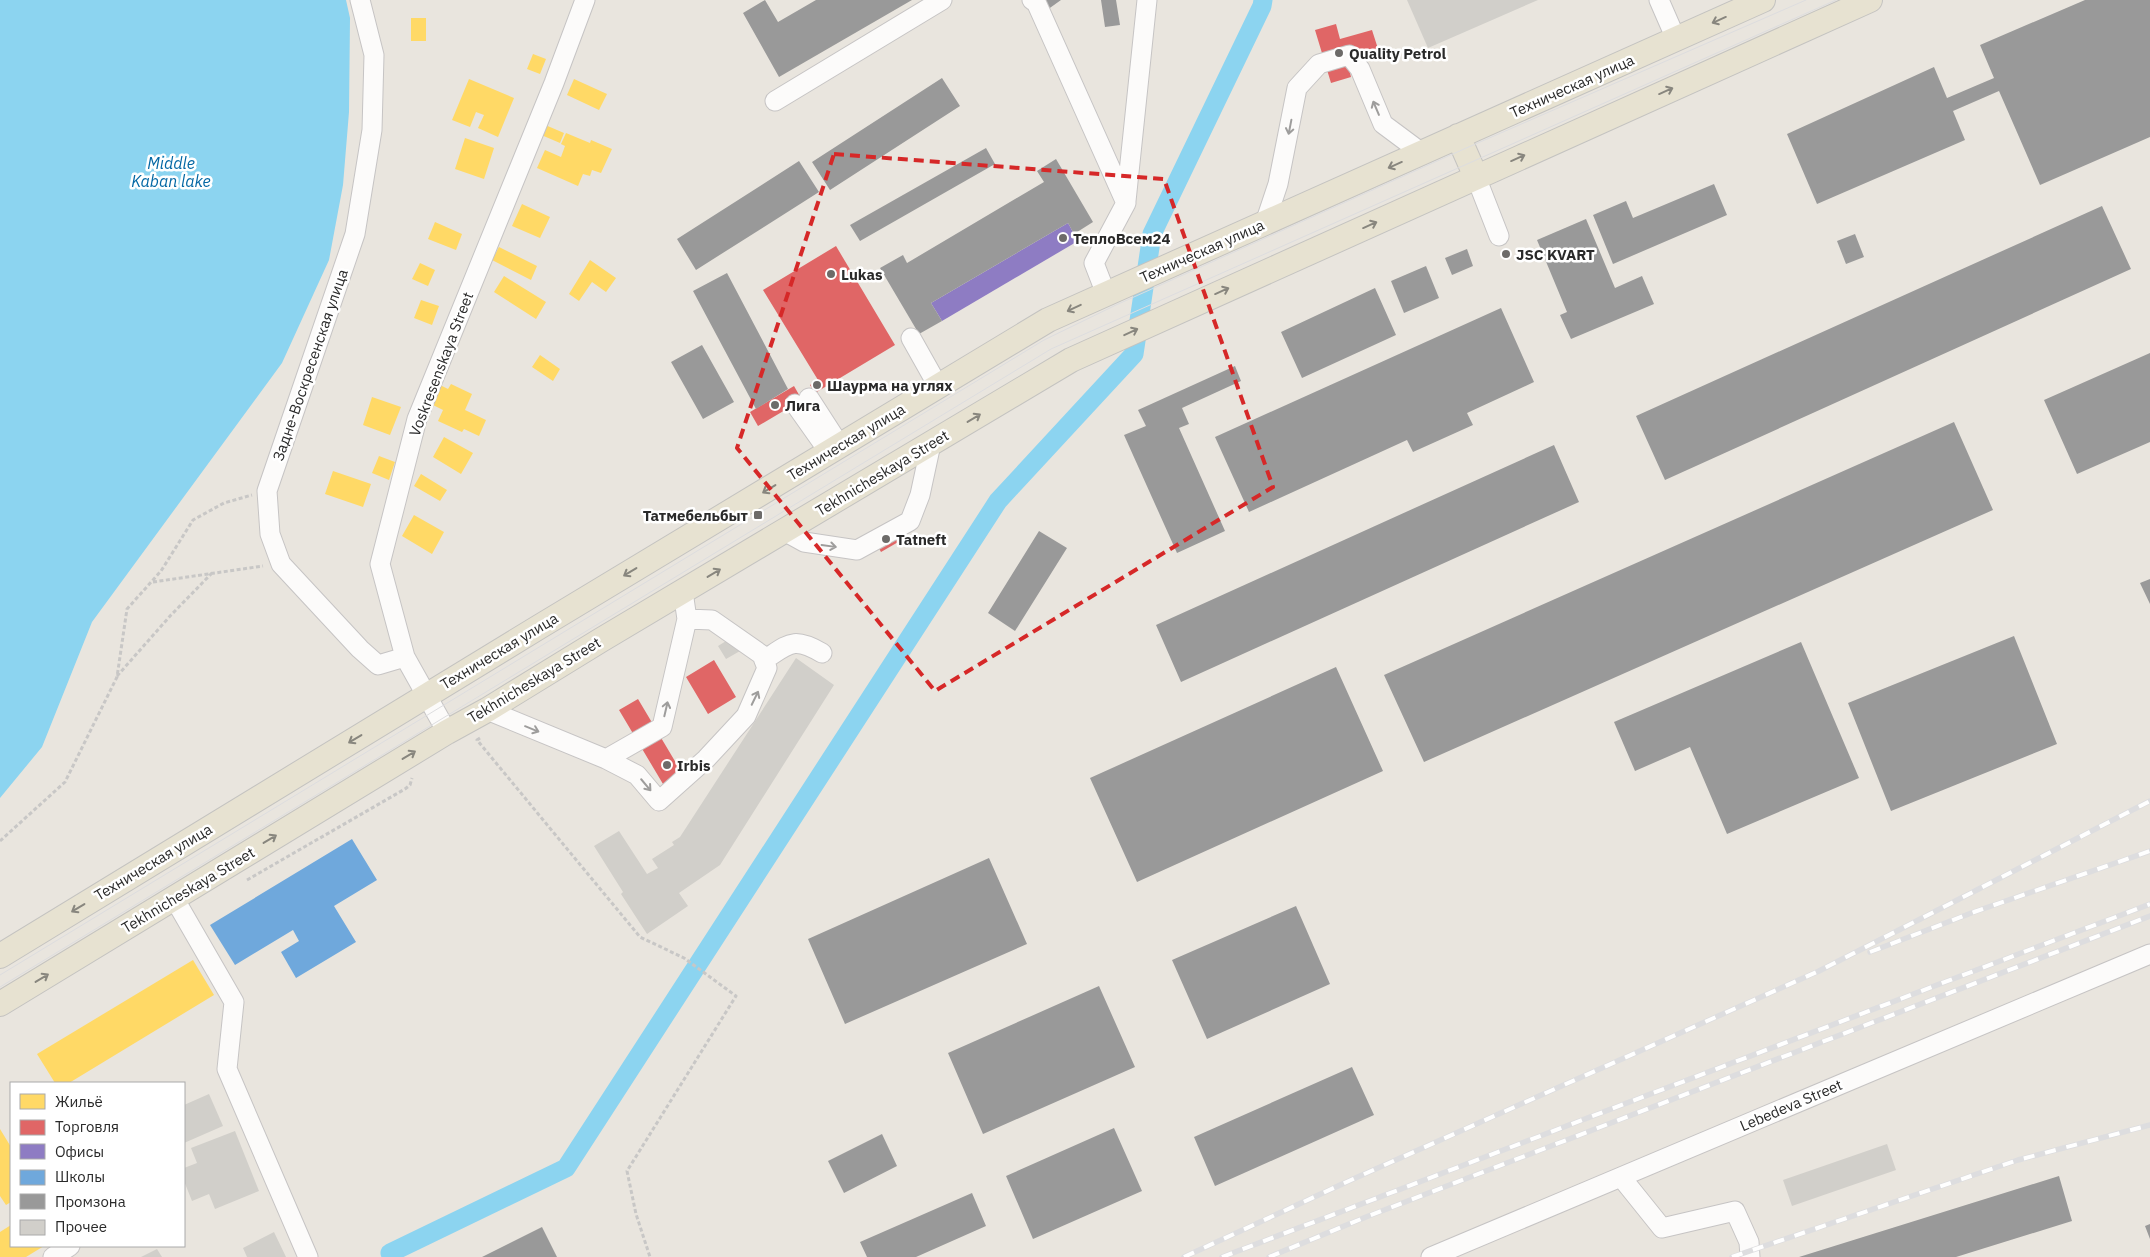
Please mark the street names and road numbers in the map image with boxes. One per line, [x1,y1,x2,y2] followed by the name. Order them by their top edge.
[1507,50,1637,122] street label: Техническая улица
[1137,215,1267,287] street label: Техническая улица
[268,267,352,463] street label: Задне-Воскресенская улица
[405,289,477,439] street label: Voskresenskaya Street
[784,399,908,485] street label: Техническая улица
[812,426,952,520] street label: Tekhnicheskaya Street
[437,608,561,694] street label: Техническая улица
[464,633,604,727] street label: Tekhnicheskaya Street
[91,819,215,905] street label: Техническая улица
[118,843,258,937] street label: Tekhnicheskaya Street
[1737,1075,1845,1135] street label: Lebedeva Street

